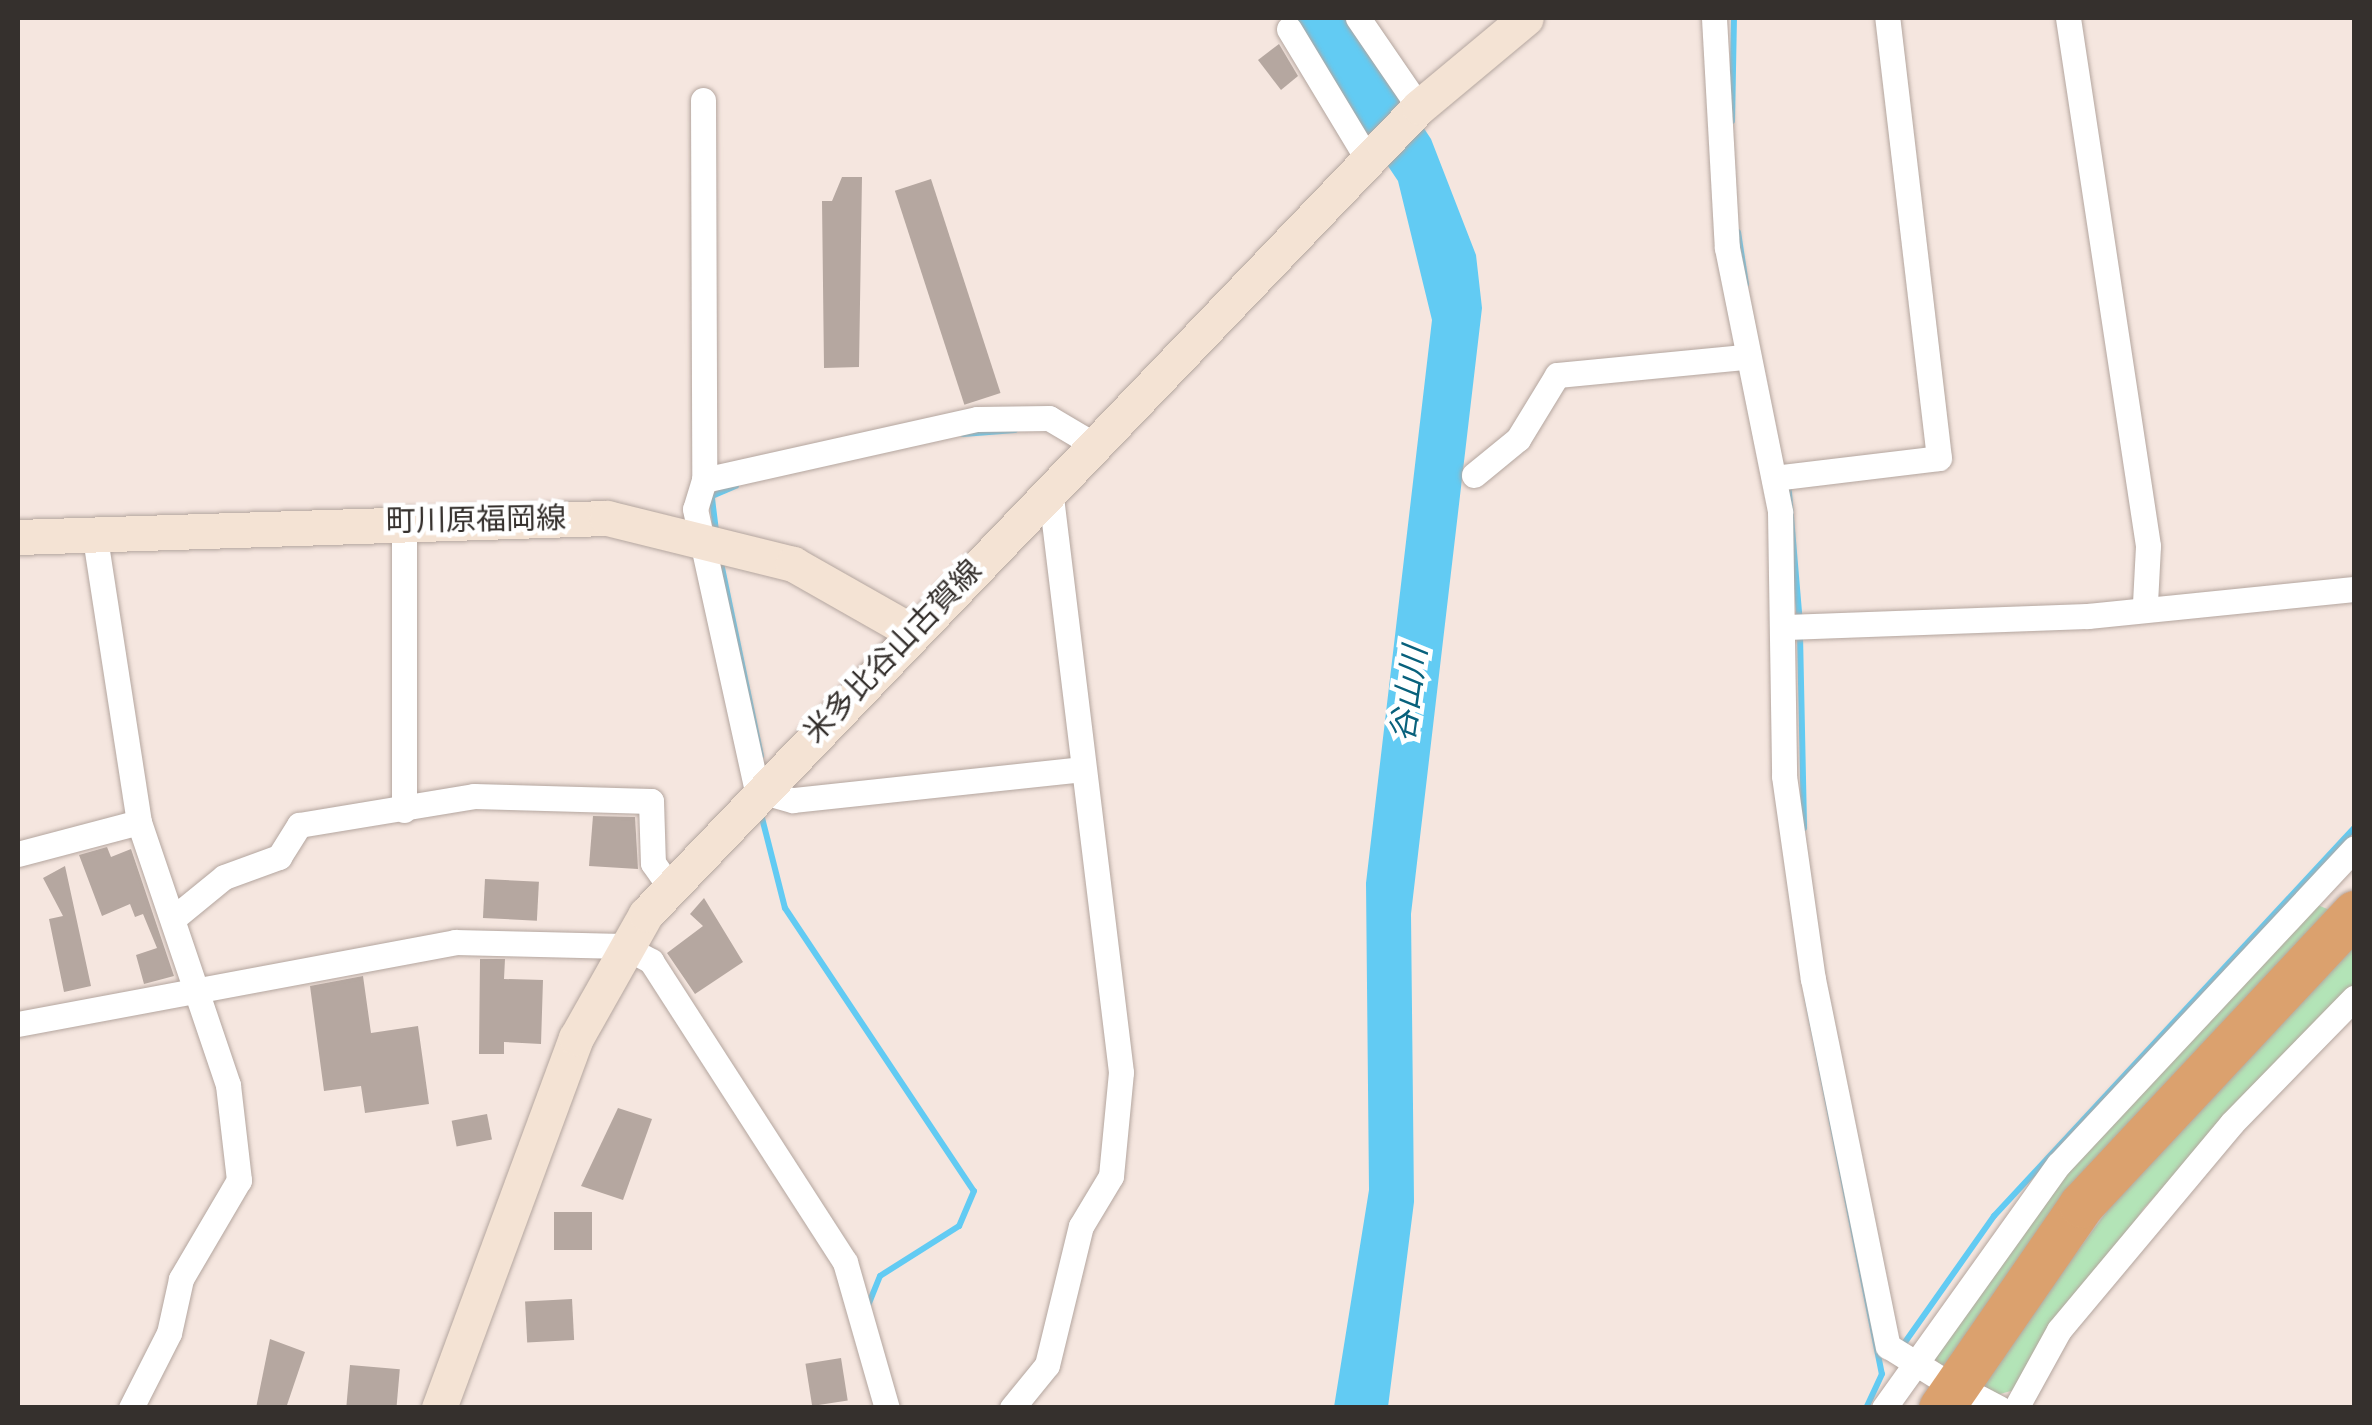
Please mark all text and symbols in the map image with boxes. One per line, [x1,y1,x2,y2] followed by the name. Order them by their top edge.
[386,499,566,539] street label: 町川原福岡線
[796,552,988,750] street label: 米多比谷山古賀線
[1383,644,1435,744] water label: 谷山川

